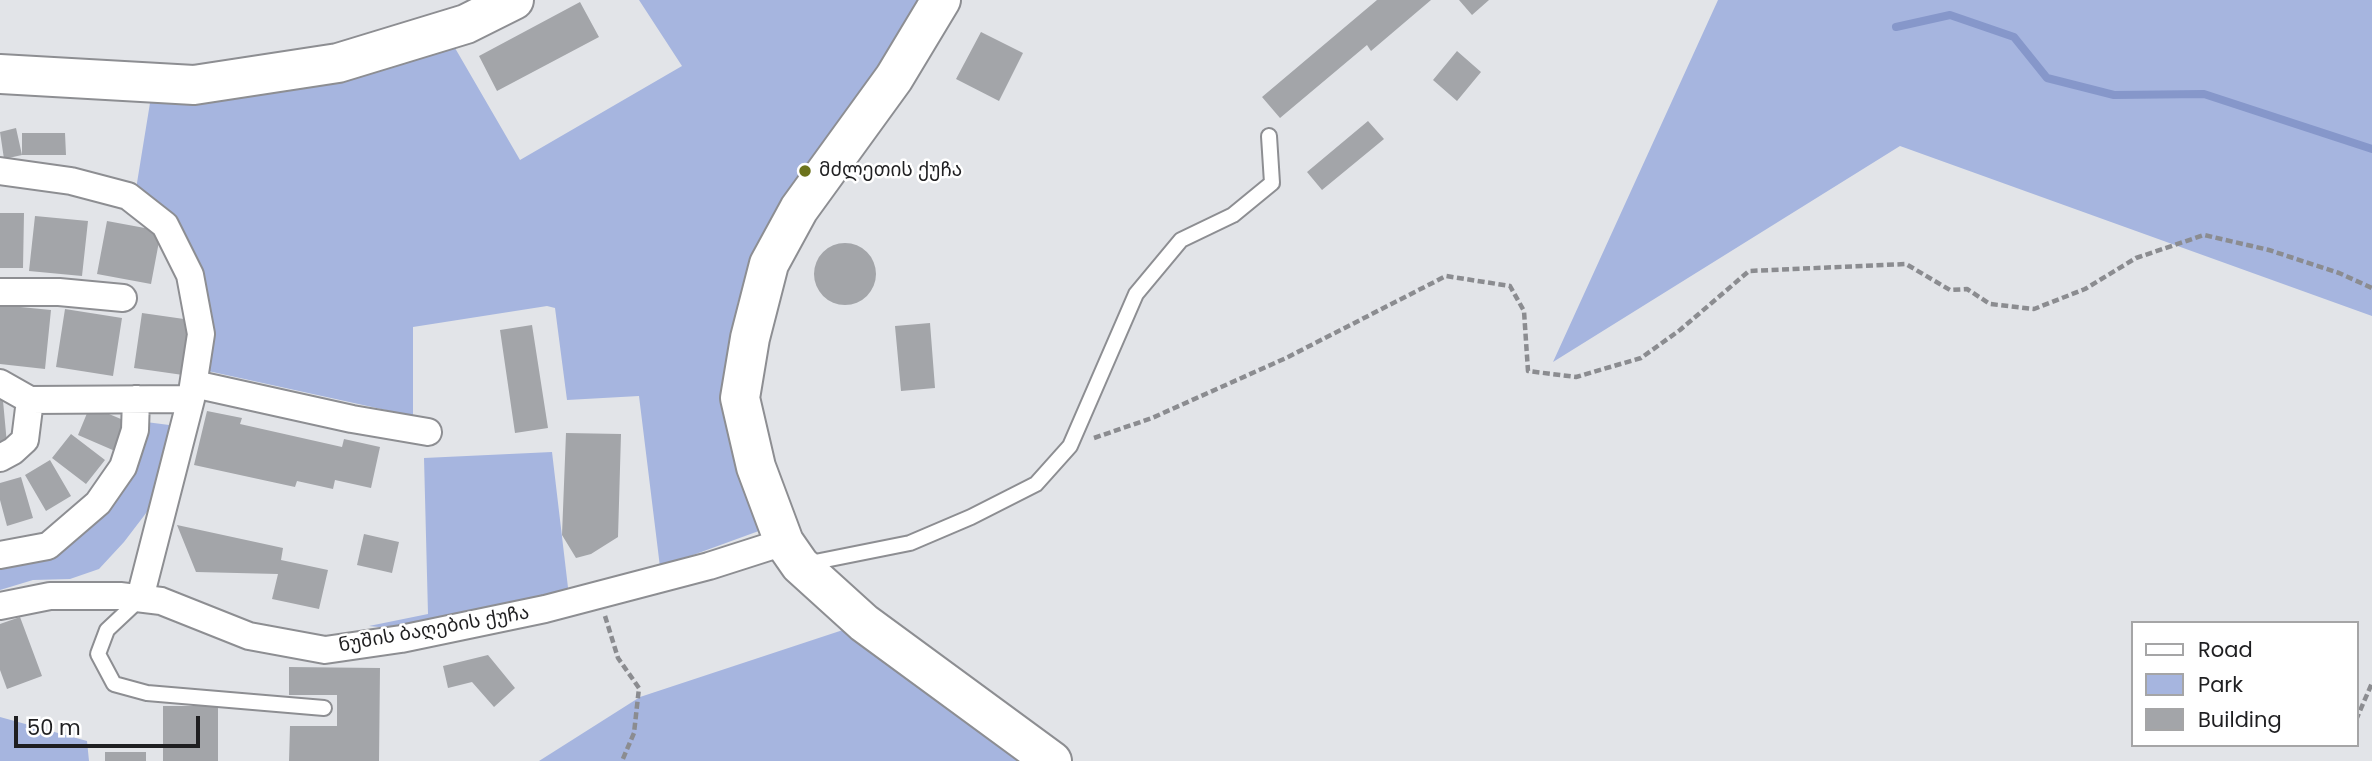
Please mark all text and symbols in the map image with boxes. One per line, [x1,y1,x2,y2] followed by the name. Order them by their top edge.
[819,160,962,182] place label: მძლეთის ქუჩა
[797,163,813,179] marker: მძლეთის ქუჩა
[337,602,531,658] street label: ნუშის ბაღების ქუჩა
[2130,621,2358,747] legend
[2198,635,2253,664] text: Road
[2198,670,2243,699] text: Park
[18,702,203,746] scale bar
[2198,705,2282,734] text: Building
[27,713,81,742] text: 50 m

